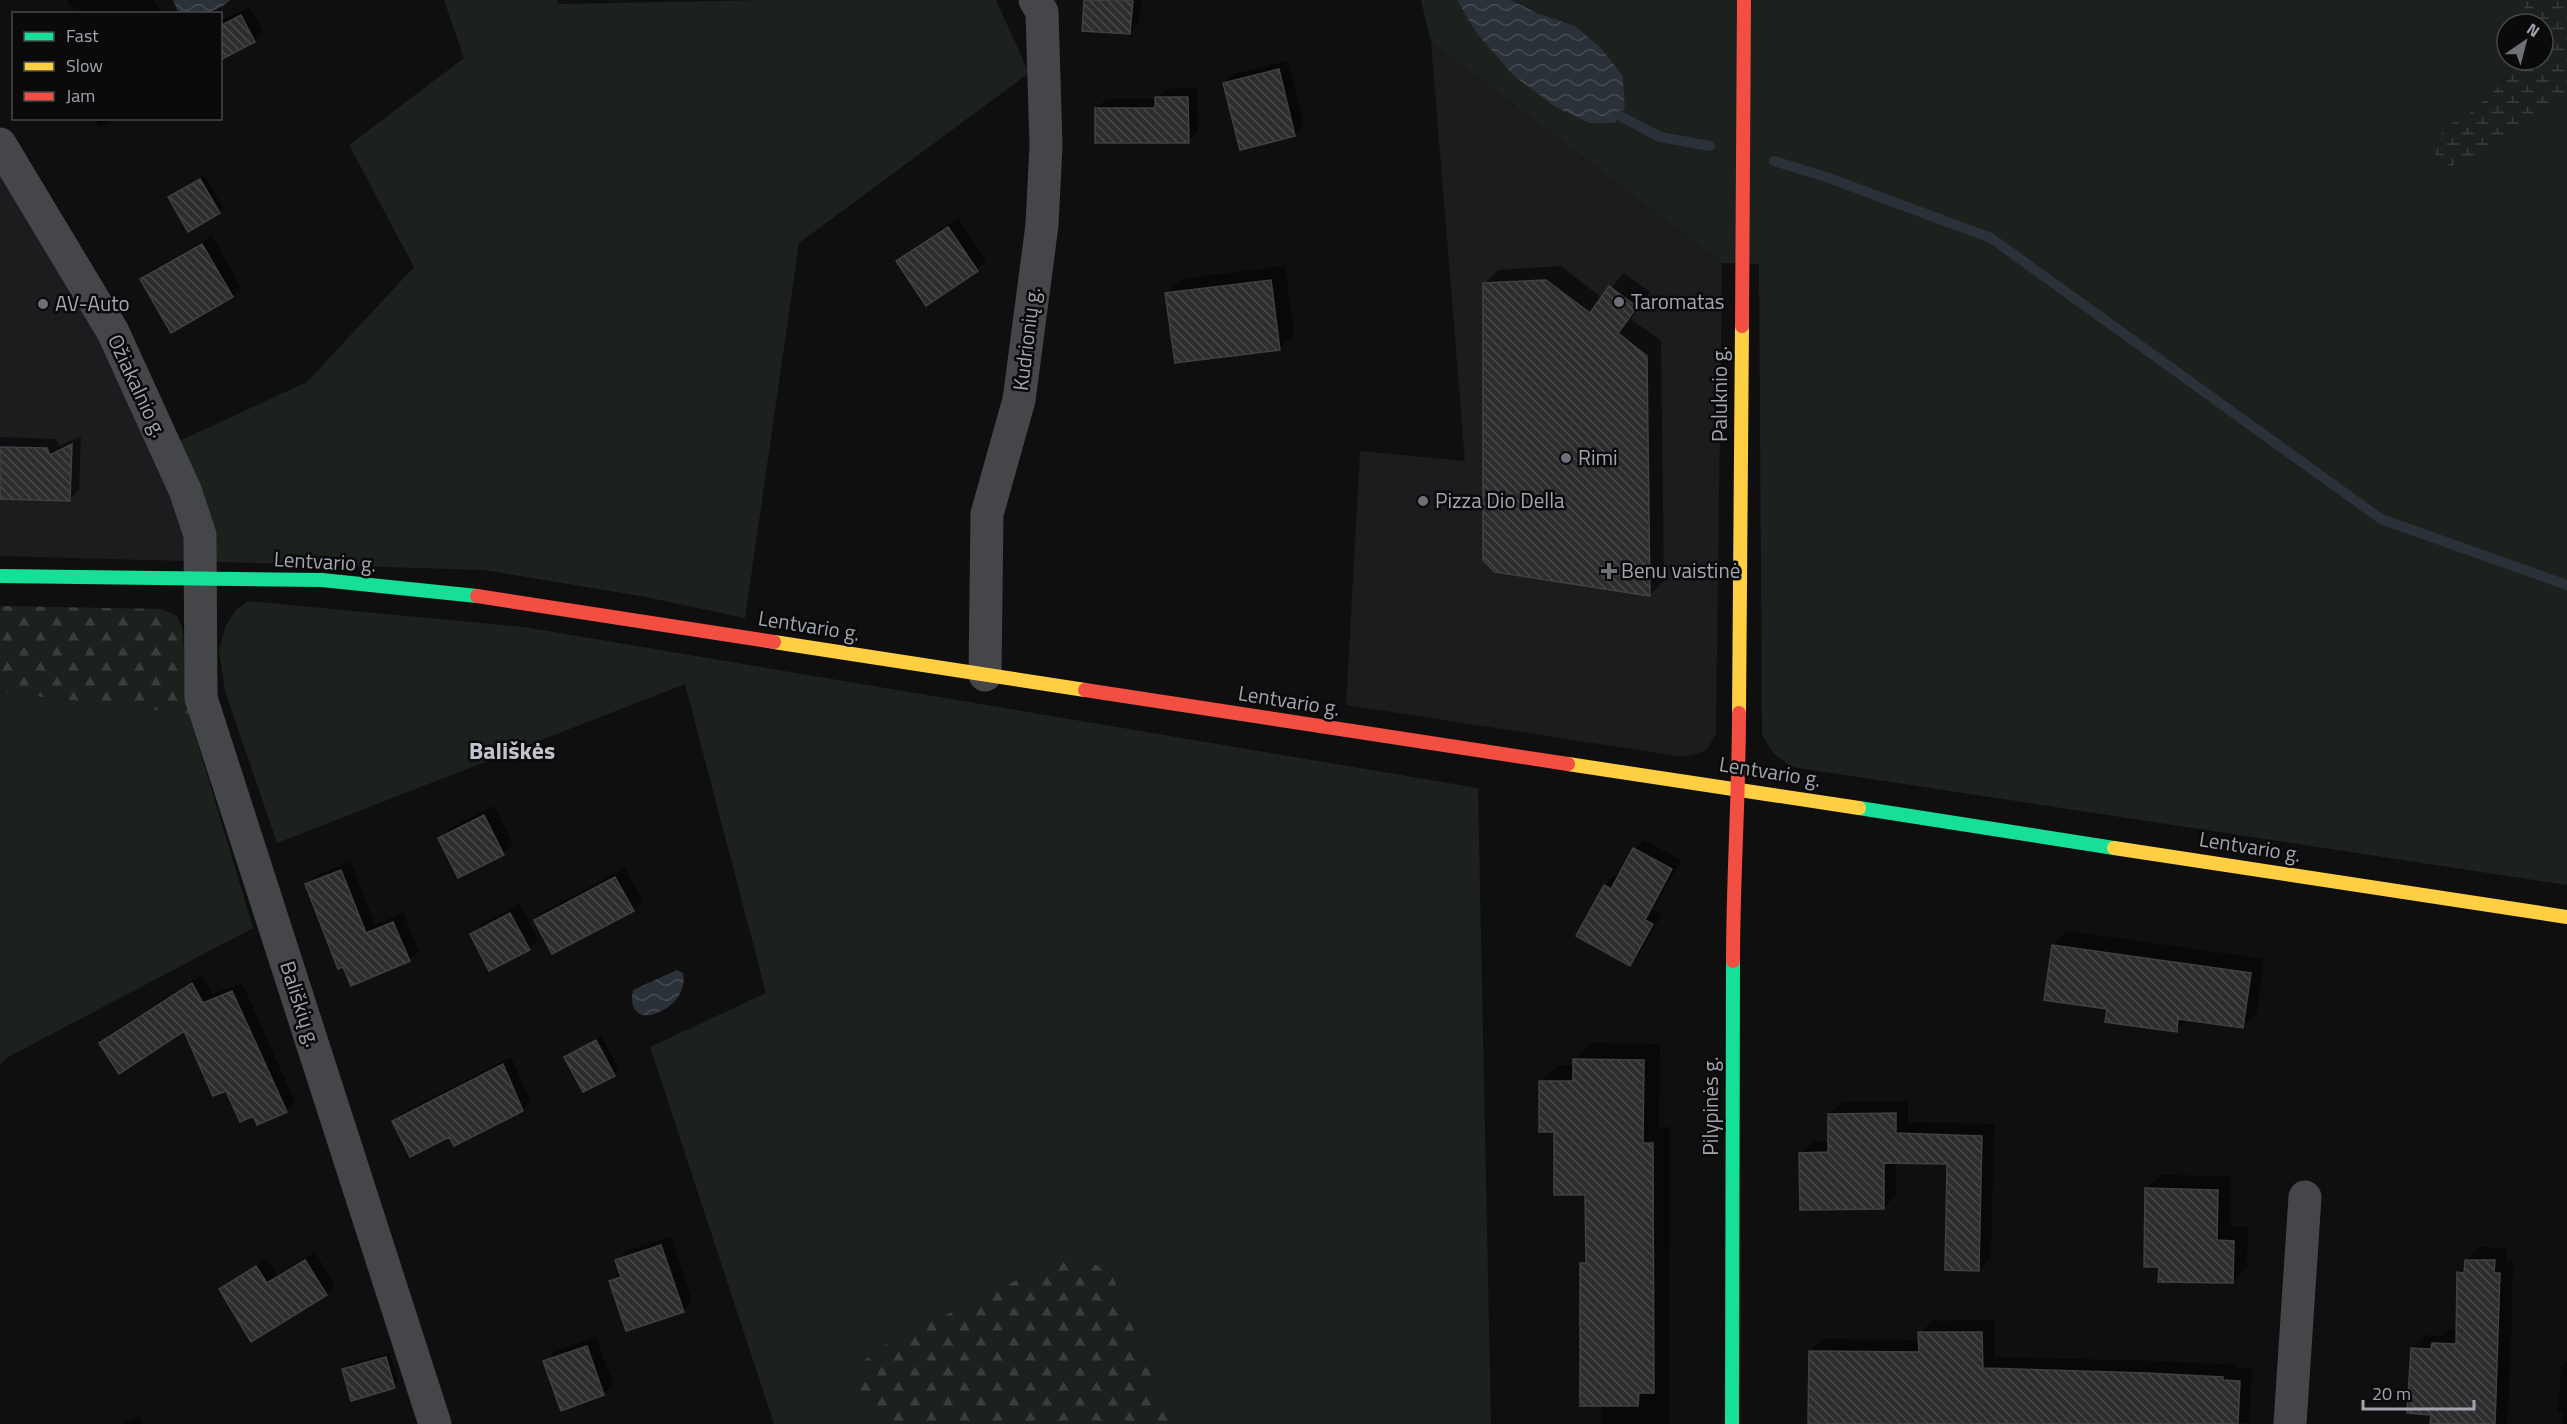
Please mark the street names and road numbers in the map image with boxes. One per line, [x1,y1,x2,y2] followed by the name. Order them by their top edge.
[1004,285,1048,392] street label: Kudrionių g.
[100,329,176,443] street label: Ožiakalnio g.
[1703,346,1735,442] street label: Paluknio g.
[273,542,377,580] street label: Lentvario g.
[756,601,862,649] street label: Lentvario g.
[1236,676,1342,724] street label: Lentvario g.
[1717,747,1823,795] street label: Lentvario g.
[2197,822,2303,870] street label: Lentvario g.
[272,957,330,1051] street label: Bališkių g.
[1694,1056,1726,1156] street label: Pilypinės g.

